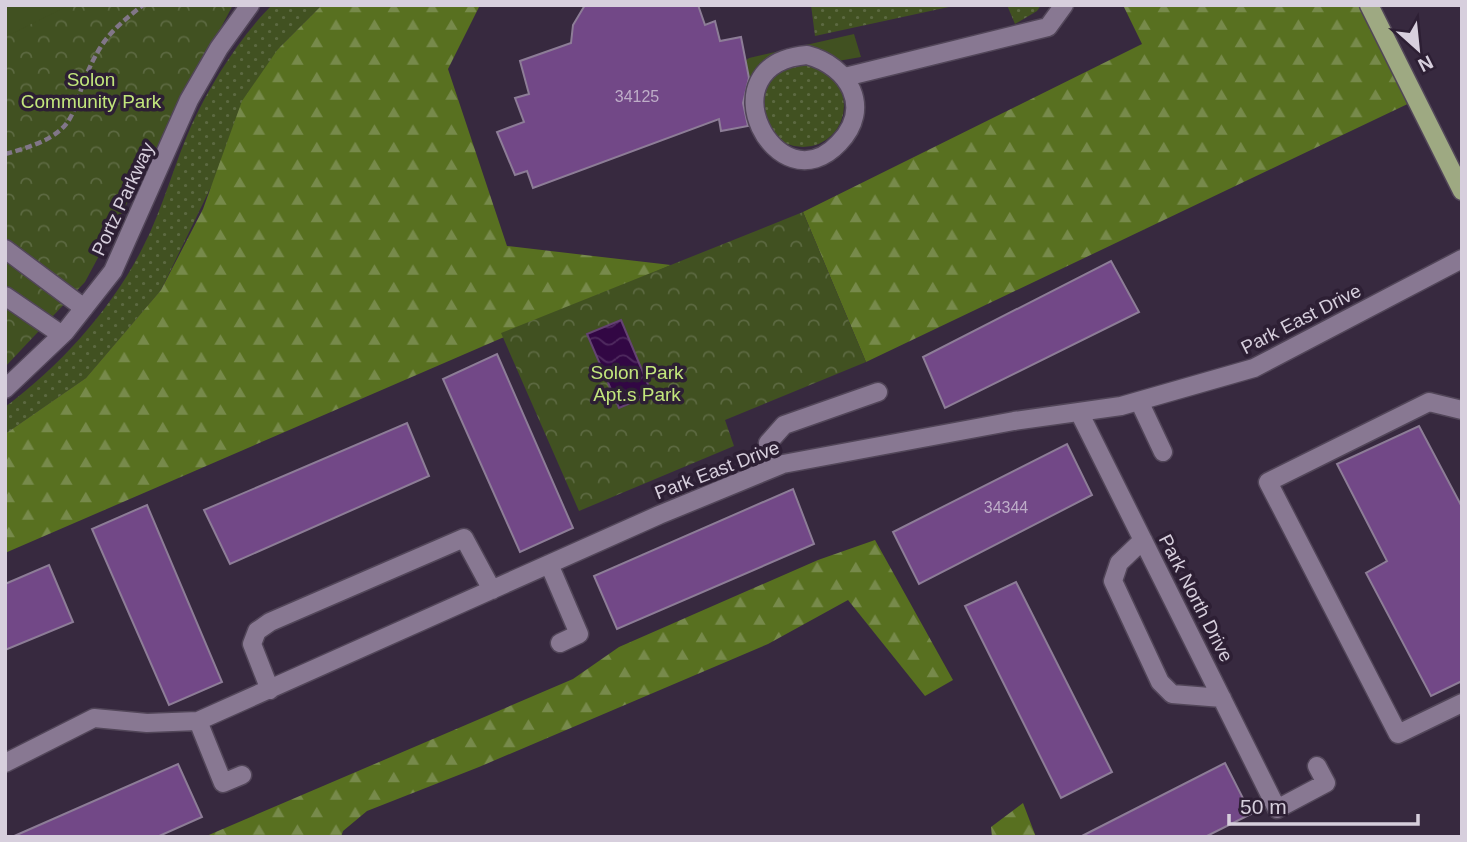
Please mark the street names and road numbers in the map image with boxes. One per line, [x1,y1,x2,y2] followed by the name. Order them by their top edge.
[88,139,159,259] street label: Portz Parkway
[1237,280,1365,358] street label: Park East Drive
[652,437,782,503] street label: Park East Drive
[1155,531,1237,665] street label: Park North Drive

